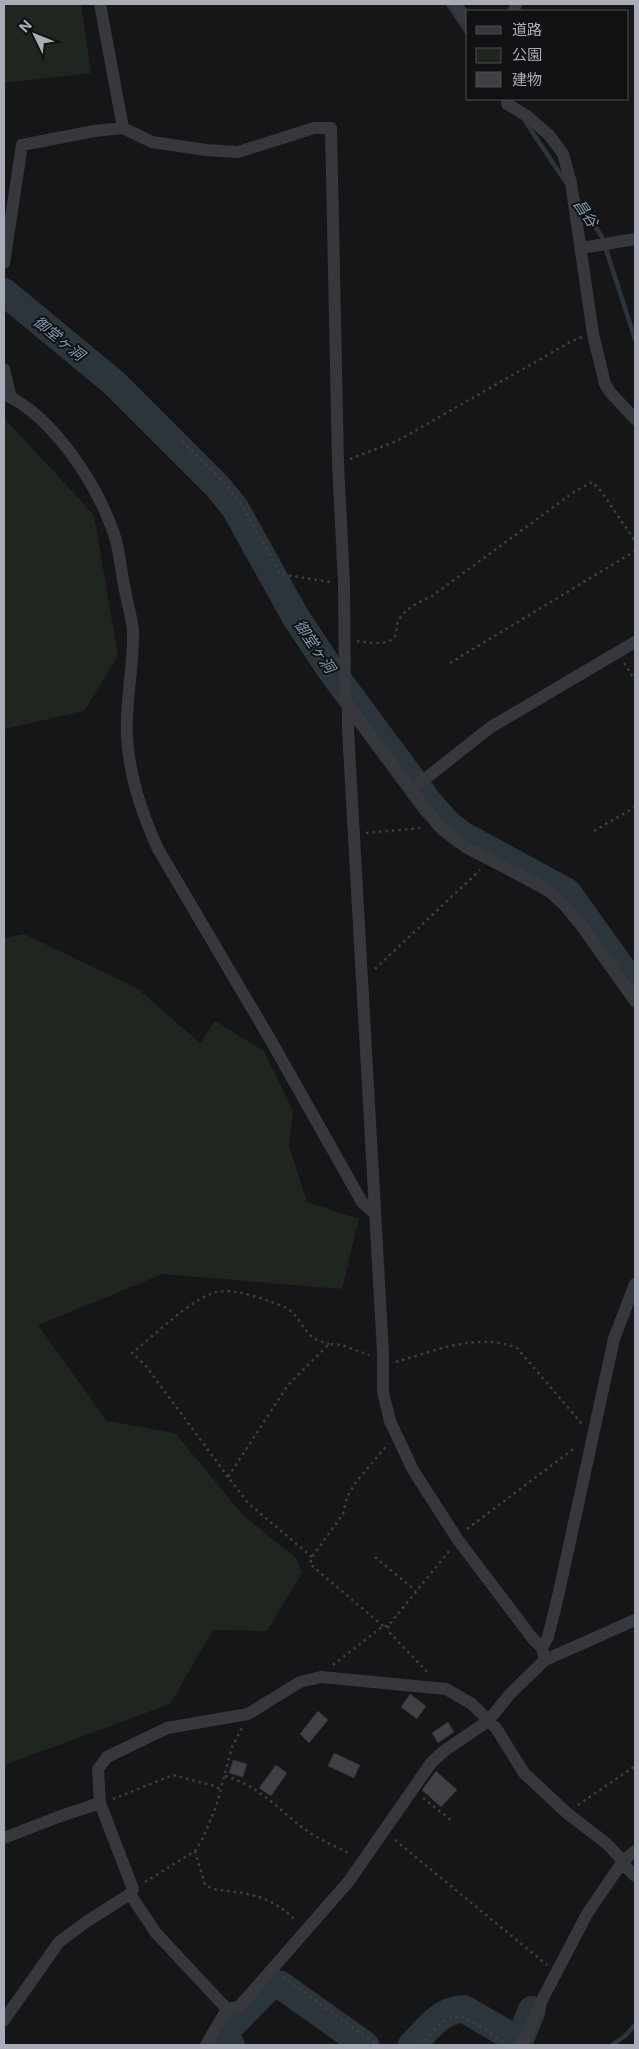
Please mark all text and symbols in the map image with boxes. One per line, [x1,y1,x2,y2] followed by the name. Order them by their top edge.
[10,10,60,60] north arrow
[466,10,629,100] legend
[15,16,35,35] text: N
[512,20,542,39] text: 道路
[512,45,542,64] text: 公園
[512,70,542,89] text: 建物
[570,195,603,232] water label: 昌谷
[30,312,90,366] water label: 御堂ヶ洞
[290,616,341,678] water label: 御堂ヶ洞

